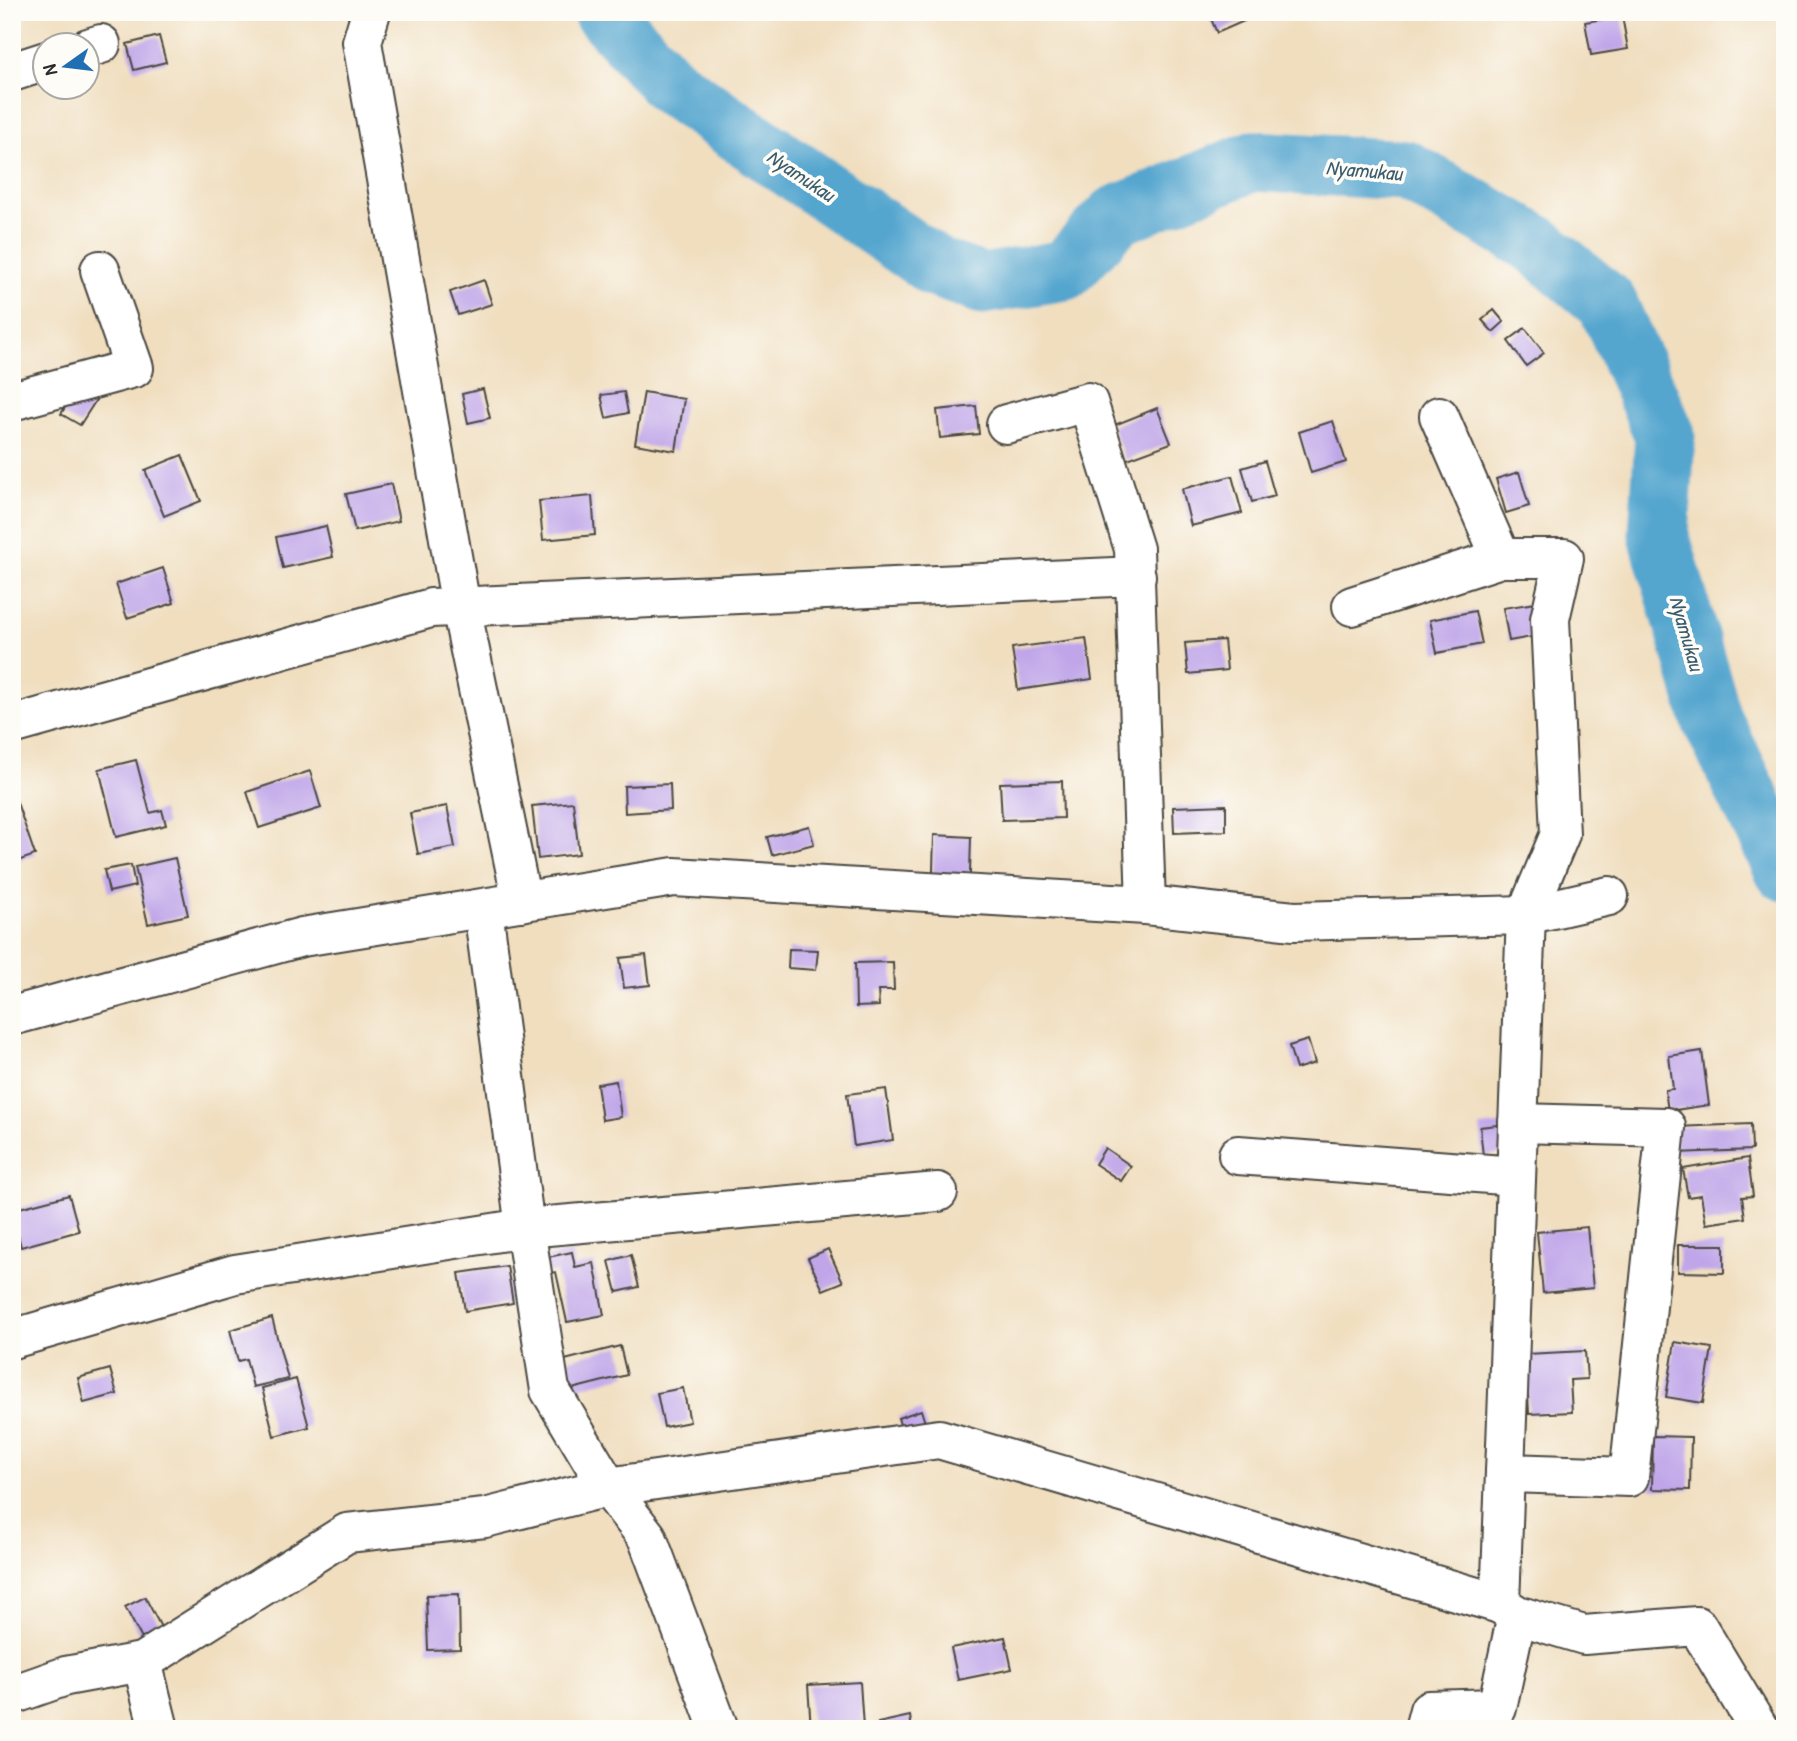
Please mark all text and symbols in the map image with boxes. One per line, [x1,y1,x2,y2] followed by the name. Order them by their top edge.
[32,32,102,102] north arrow
[36,62,63,78] text: N
[761,142,842,209] water label: Nyamukau
[1325,152,1405,188] water label: Nyamukau
[1663,592,1712,675] water label: Nyamukau

